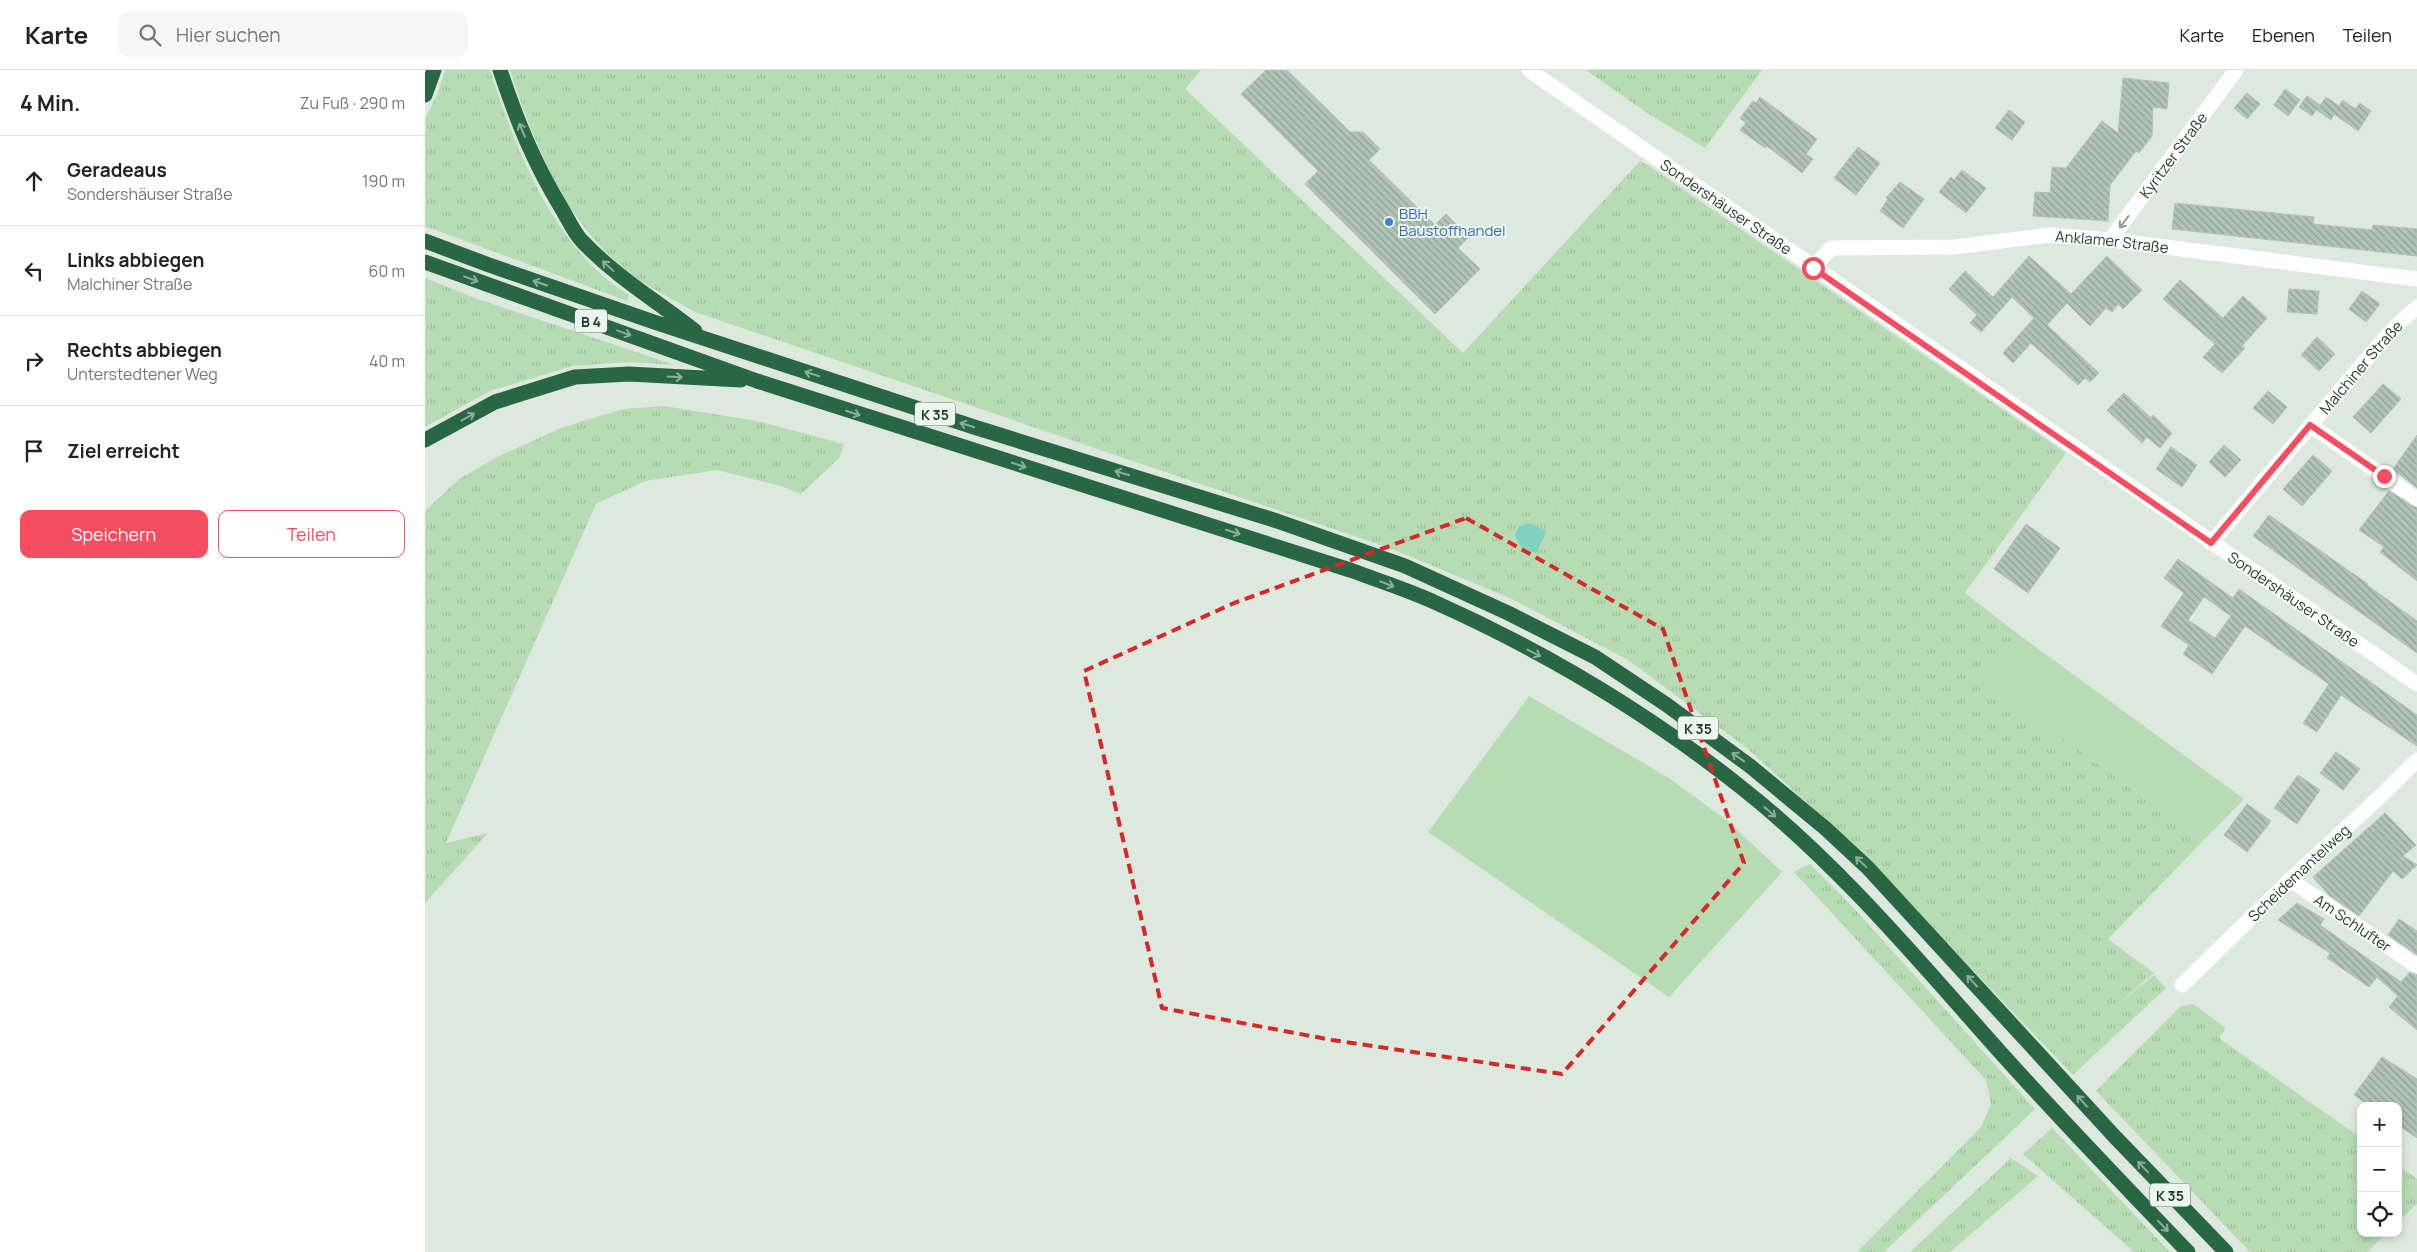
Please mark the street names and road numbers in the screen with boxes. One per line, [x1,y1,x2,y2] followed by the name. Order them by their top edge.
[2134,107,2212,202] street label: Kyritzer Straße
[1657,154,1796,259] street label: Sondershäuser Straße
[2054,225,2170,258] street label: Anklamer Straße
[575,310,607,332] road number: B 4
[2314,315,2407,418] street label: Malchiner Straße
[915,402,955,426] road number: K 35
[2224,546,2364,652] street label: Sondershäuser Straße
[1678,716,1718,740] road number: K 35
[2243,819,2354,926] street label: Scheidemantelweg
[2310,889,2396,957] street label: Am Schlufter
[2150,1184,2190,1206] road number: K 35

